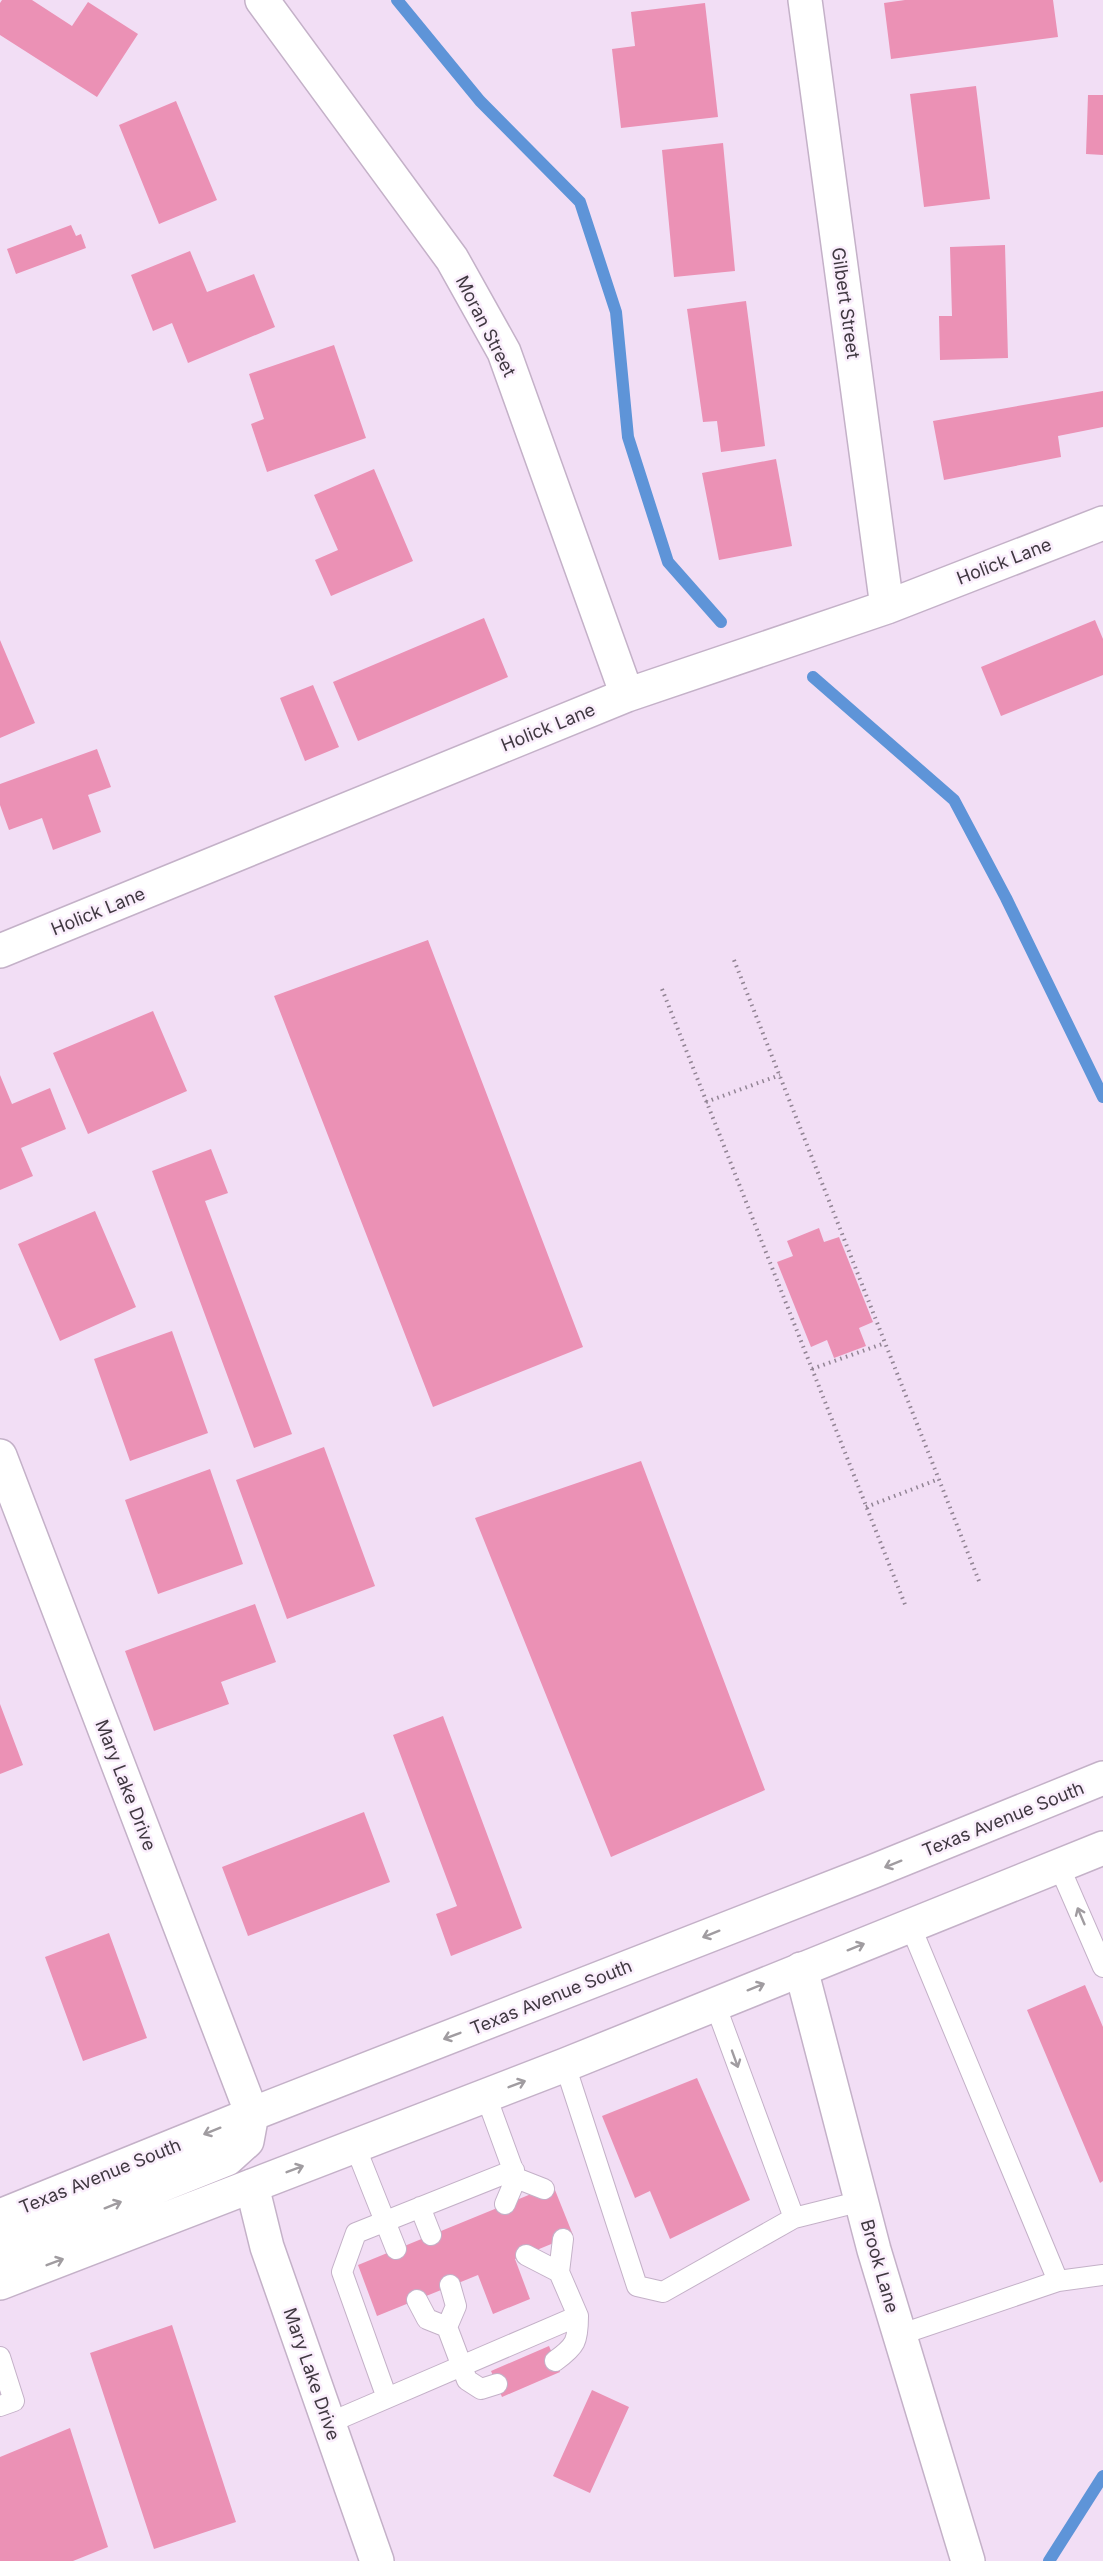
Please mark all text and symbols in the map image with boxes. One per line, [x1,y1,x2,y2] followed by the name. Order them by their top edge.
[828,246,864,360] street label: Gilbert Street
[452,272,520,380] street label: Moran Street
[954,533,1054,589] street label: Holick Lane
[498,699,598,755] street label: Holick Lane
[48,883,148,939] street label: Holick Lane
[91,1717,161,1853] street label: Mary Lake Drive
[919,1777,1087,1861] street label: Texas Avenue South
[884,1859,903,1870] one-way arrow
[1075,1908,1086,1926] one-way arrow
[702,1929,721,1940] one-way arrow
[846,1941,864,1952] one-way arrow
[467,1955,635,2039] street label: Texas Avenue South
[746,1981,764,1992] one-way arrow
[443,2031,461,2042] one-way arrow
[730,2049,741,2067] one-way arrow
[507,2078,525,2089] one-way arrow
[203,2126,221,2137] one-way arrow
[16,2134,184,2218] street label: Texas Avenue South
[286,2163,304,2174] one-way arrow
[103,2199,121,2210] one-way arrow
[857,2217,903,2315] street label: Brook Lane
[45,2256,63,2267] one-way arrow
[280,2305,344,2443] street label: Mary Lake Drive

